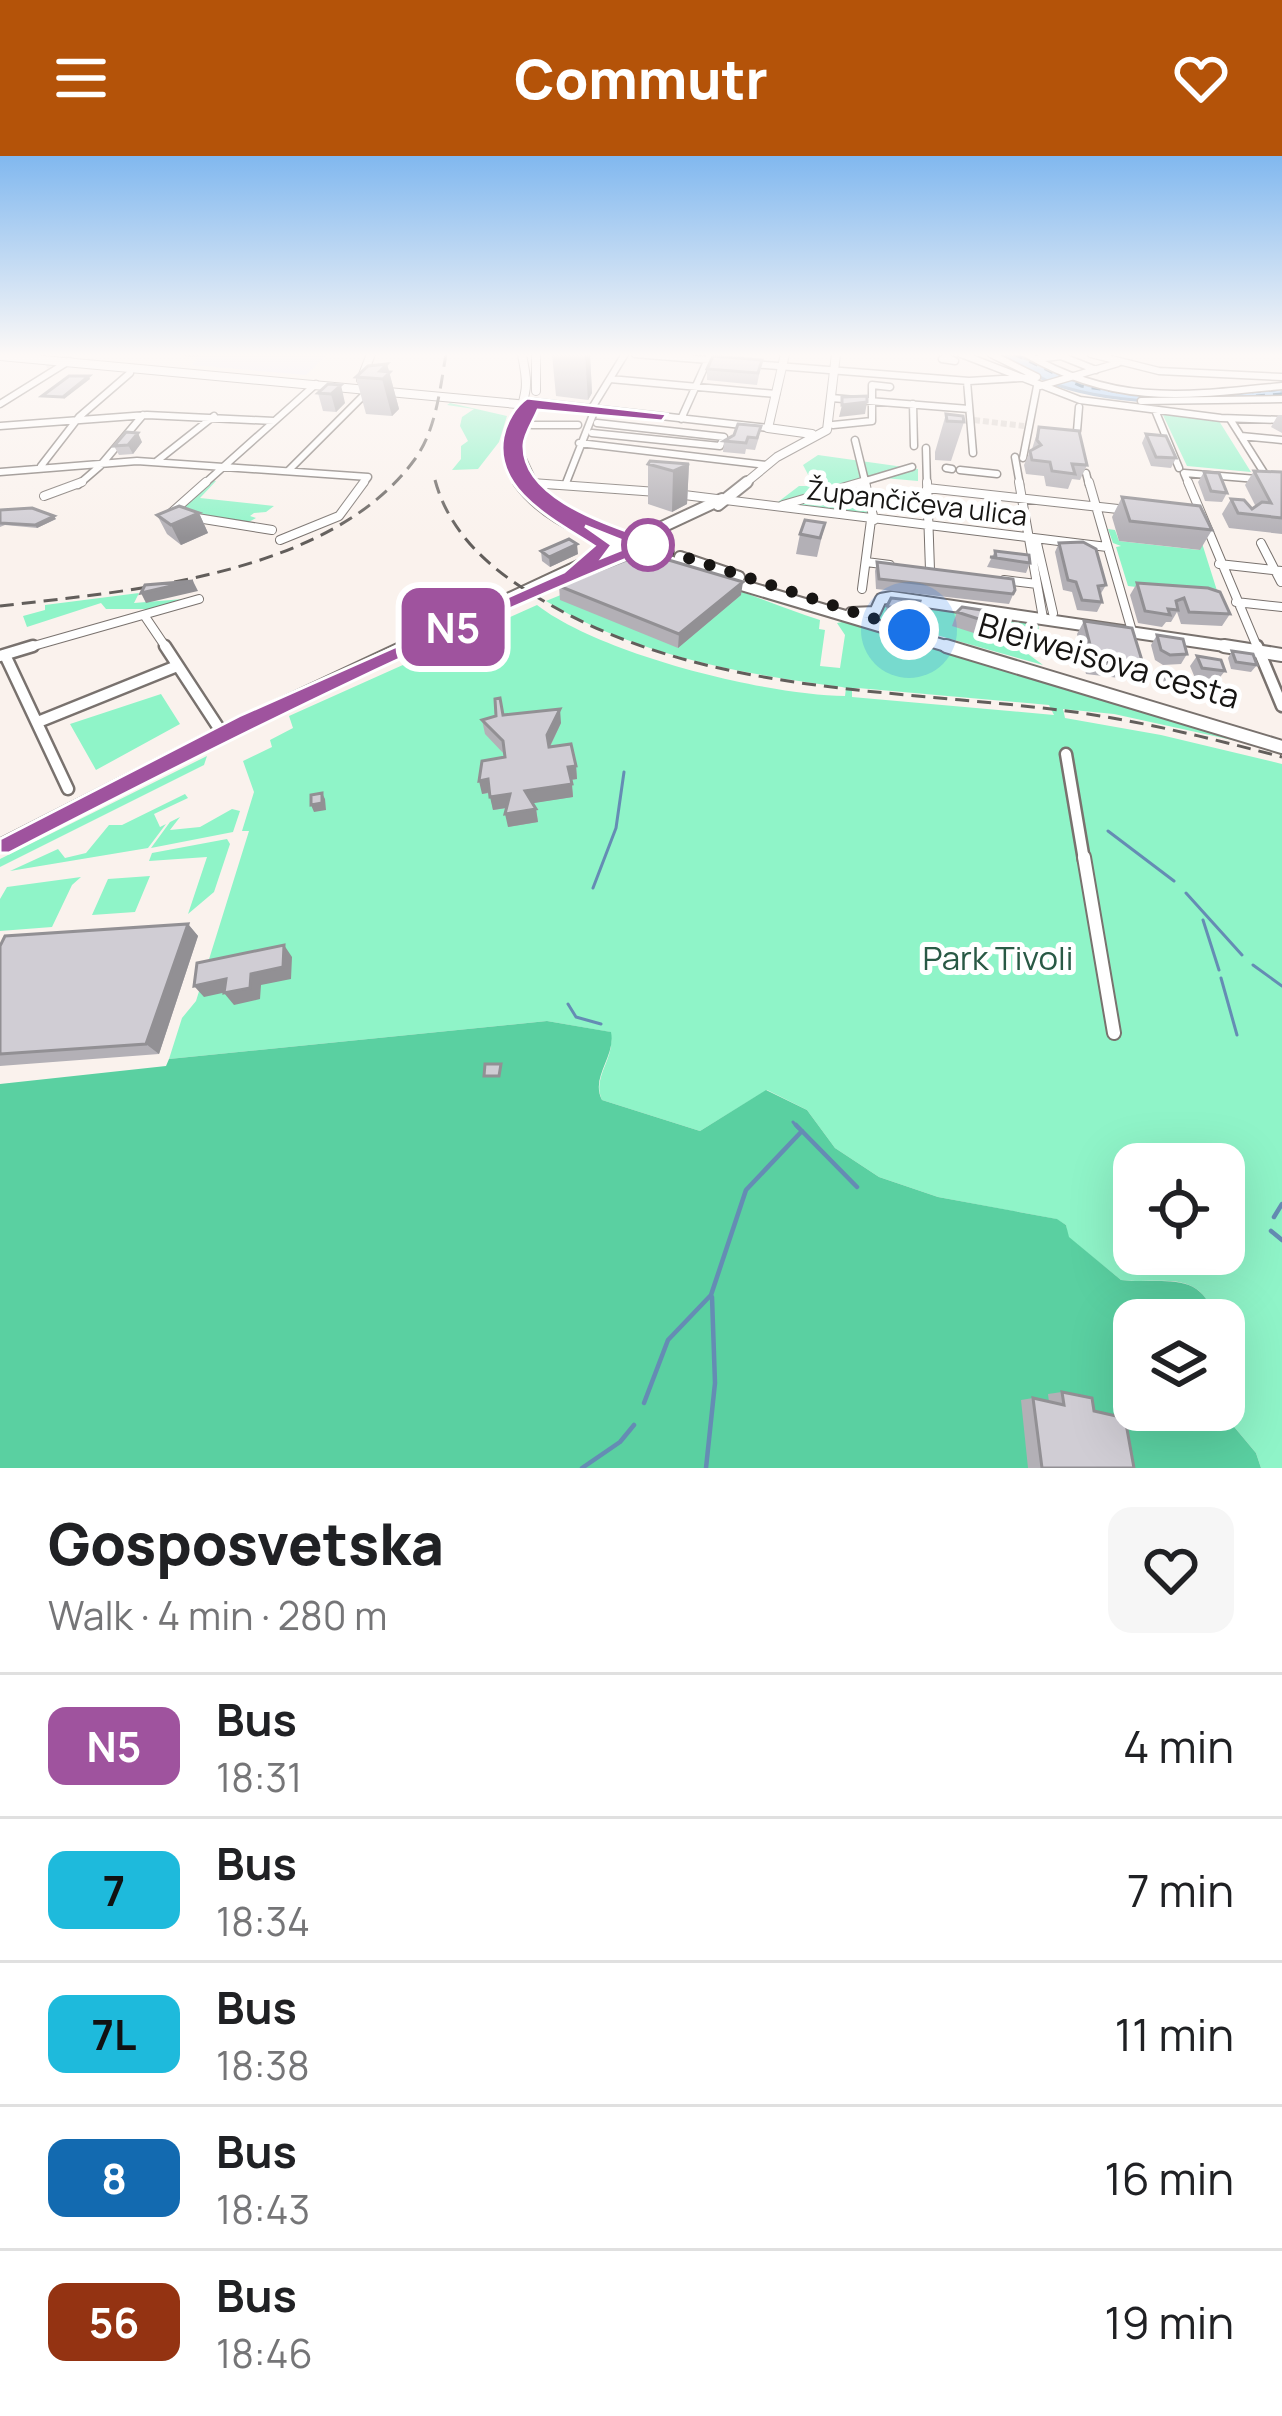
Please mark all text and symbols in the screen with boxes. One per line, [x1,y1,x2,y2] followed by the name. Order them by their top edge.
[514,41,768,115] text: Commutr
[48,45,114,111] icon: menu
[1168,45,1234,111] icon: heart
[805,470,1029,534] street label: Župančičeva ulica
[623,520,673,570] unlabelled marker
[399,588,507,666] line badge: N5
[426,598,480,656] text: N5
[879,600,939,660] your location
[973,601,1245,719] street label: Bleiweisova cesta
[923,935,1073,980] park label: Park Tivoli
[1113,1143,1245,1431] map controls
[1113,1143,1245,1275] button: locate
[1113,1299,1245,1431] button: layers
[48,1504,444,1582] text: Gosposvetska
[1108,1507,1234,1633] button: heart
[48,1588,387,1642] text: Walk · 4 min · 280 m
[216,1688,297,1750] text: Bus
[1123,1715,1234,1777] text: 4 min
[87,1717,141,1775] text: N5
[216,1750,302,1804] text: 18:31
[216,1832,297,1894] text: Bus
[1127,1859,1234,1921] text: 7 min
[103,1861,125,1919] text: 7
[216,1894,310,1948] text: 18:34
[216,1976,297,2038] text: Bus
[1115,2003,1234,2065] text: 11 min
[92,2005,136,2063] text: 7L
[216,2038,310,2092] text: 18:38
[216,2120,297,2182] text: Bus
[1104,2147,1234,2209] text: 16 min
[101,2149,127,2207] text: 8
[216,2182,310,2236] text: 18:43
[216,2264,297,2326] text: Bus
[1104,2291,1234,2353] text: 19 min
[89,2293,139,2351] text: 56
[216,2326,313,2380] text: 18:46

